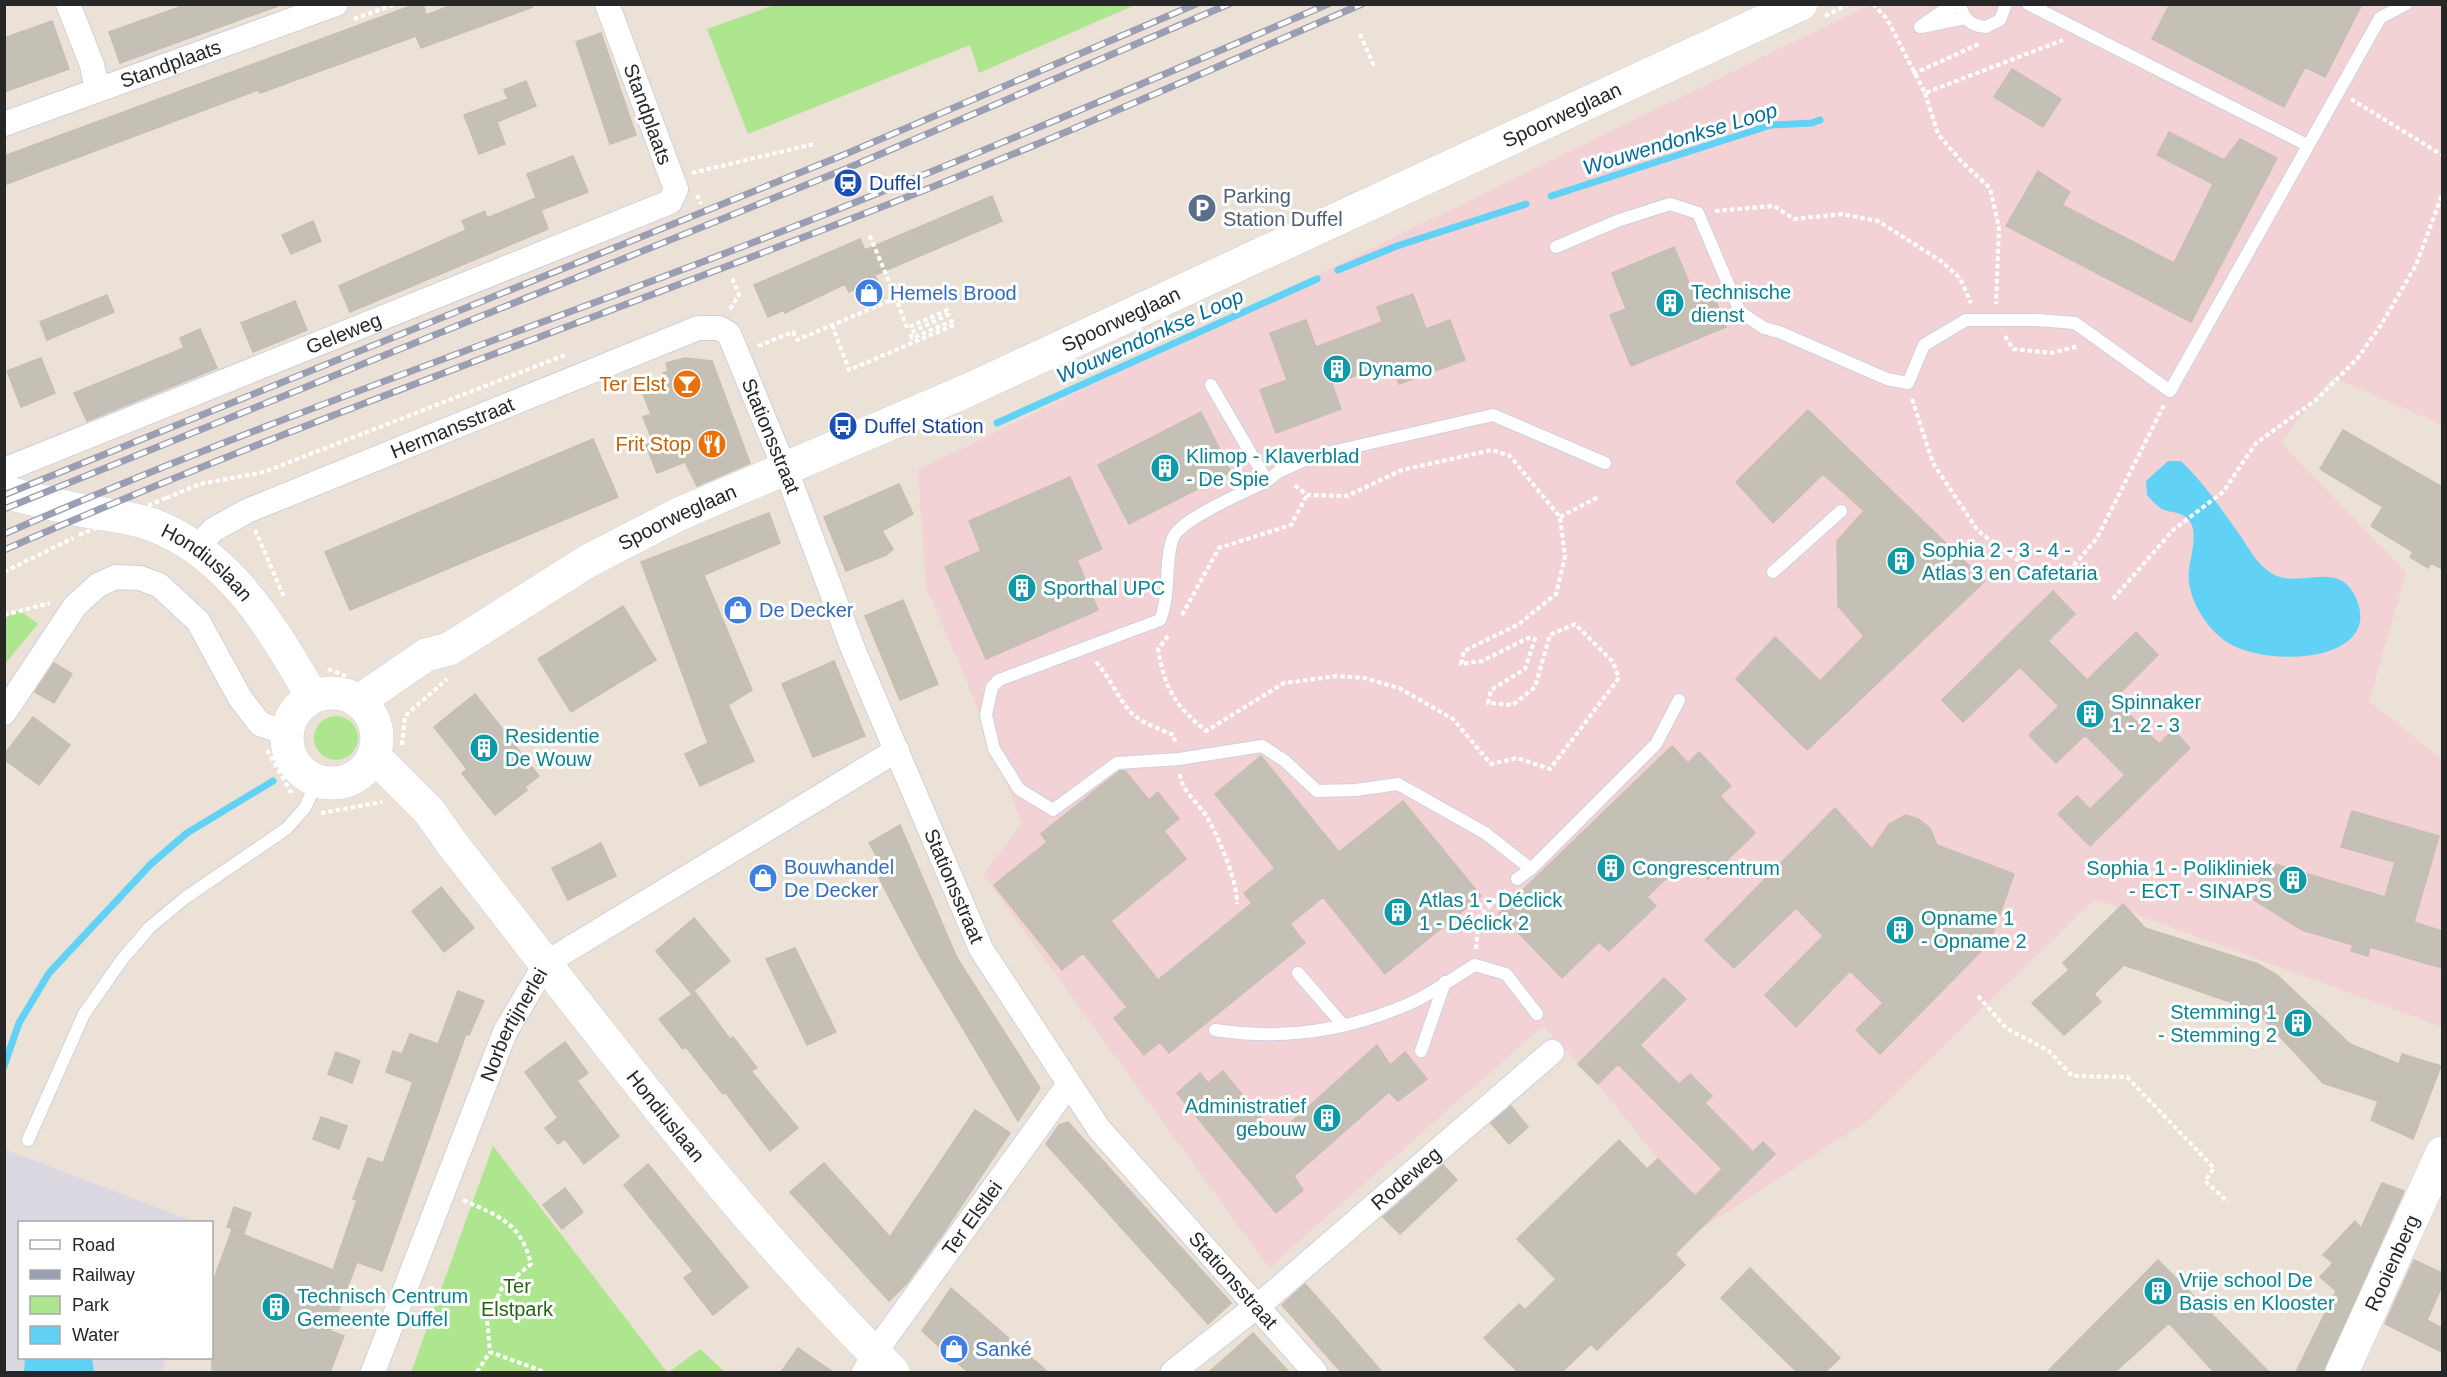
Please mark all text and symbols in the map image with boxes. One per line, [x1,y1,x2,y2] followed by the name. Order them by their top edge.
[117,36,224,92] street label: Standplaats
[620,61,676,167] street label: Standplaats
[1499,78,1625,152] street label: Spoorweglaan
[1580,98,1780,179] water label: Wouwendonkse Loop
[832,167,864,199] station icon: Duffel
[869,172,921,194] place label: Duffel
[1223,185,1343,230] place label: Parking Station Duffel
[1186,192,1218,224] parking icon: Parking Station Duffel
[853,277,885,309] shop icon: Hemels Brood
[1691,281,1791,326] place label: Technische dienst
[890,282,1017,304] place label: Hemels Brood
[1058,282,1184,356] street label: Spoorweglaan
[1053,284,1247,387] water label: Wouwendonkse Loop
[1654,287,1686,319] building icon: Technische dienst
[303,308,384,358] street label: Geleweg
[1321,353,1353,385] building icon: Dynamo
[1358,358,1432,380] place label: Dynamo
[671,368,703,400] bar icon: Ter Elst
[599,373,666,395] place label: Ter Elst
[738,375,805,497] street label: Stationsstraat
[387,393,518,463] street label: Hermansstraat
[827,410,859,442] bus stop icon: Duffel Station
[864,415,984,437] place label: Duffel Station
[696,428,728,460] restaurant icon: Frit Stop
[615,433,691,455] place label: Frit Stop
[1186,445,1359,490] place label: Klimop - Klaverblad - De Spie
[1149,452,1181,484] building icon: Klimop - Klaverblad - De Spie
[614,480,739,554] street label: Spoorweglaan
[158,519,257,605] street label: Hondiuslaan
[1922,539,2099,584] place label: Sophia 2 - 3 - 4 - Atlas 3 en Cafetaria
[1885,545,1917,577] building icon: Sophia 2 - 3 - 4 - Atlas 3 en Cafetaria
[1006,572,1038,604] building icon: Sporthal UPC
[1043,577,1165,599] place label: Sporthal UPC
[722,594,754,626] shop icon: De Decker
[759,599,854,621] place label: De Decker
[2111,691,2201,736] place label: Spinnaker 1 - 2 - 3
[2074,698,2106,730] building icon: Spinnaker 1 - 2 - 3
[505,725,600,770] place label: Residentie De Wouw
[468,732,500,764] building icon: Residentie De Wouw
[920,825,988,947] street label: Stationsstraat
[1595,852,1627,884] building icon: Congrescentrum
[784,856,894,901] place label: Bouwhandel De Decker
[1632,857,1780,879] place label: Congrescentrum
[2086,857,2273,902] place label: Sophia 1 - Polikliniek - ECT - SINAPS
[747,862,779,894] shop icon: Bouwhandel De Decker
[2277,864,2309,896] building icon: Sophia 1 - Polikliniek - ECT - SINAPS
[1419,889,1563,934] place label: Atlas 1 - Déclick 1 - Déclick 2
[1382,896,1414,928] building icon: Atlas 1 - Déclick 1 - Déclick 2
[1921,907,2027,952] place label: Opname 1 - Opname 2
[1884,914,1916,946] building icon: Opname 1 - Opname 2
[476,964,552,1084] street label: Norbertijnerlei
[2158,1001,2277,1046] place label: Stemming 1 - Stemming 2
[2282,1007,2314,1039] building icon: Stemming 1 - Stemming 2
[622,1066,709,1166] street label: Hondiuslaan
[1185,1095,1307,1140] place label: Administratief gebouw
[1311,1102,1343,1134] building icon: Administratief gebouw
[1367,1142,1445,1214] street label: Rodeweg
[938,1177,1006,1260] street label: Ter Elstlei
[2360,1211,2423,1314] street label: Rooienberg
[18,1221,213,1359] legend
[1184,1227,1282,1333] street label: Stationsstraat
[72,1235,115,1255] text: Road
[72,1265,135,1285] text: Railway
[2179,1269,2335,1314] place label: Vrije school De Basis en Klooster
[481,1275,554,1320] park label: Ter Elstpark
[2142,1275,2174,1307] building icon: Vrije school De Basis en Klooster
[297,1285,468,1330] place label: Technisch Centrum Gemeente Duffel
[260,1291,292,1323] building icon: Technisch Centrum Gemeente Duffel
[72,1295,110,1315] text: Park
[72,1325,119,1345] text: Water
[938,1333,970,1365] shop icon: Sanké
[975,1338,1032,1360] place label: Sanké

